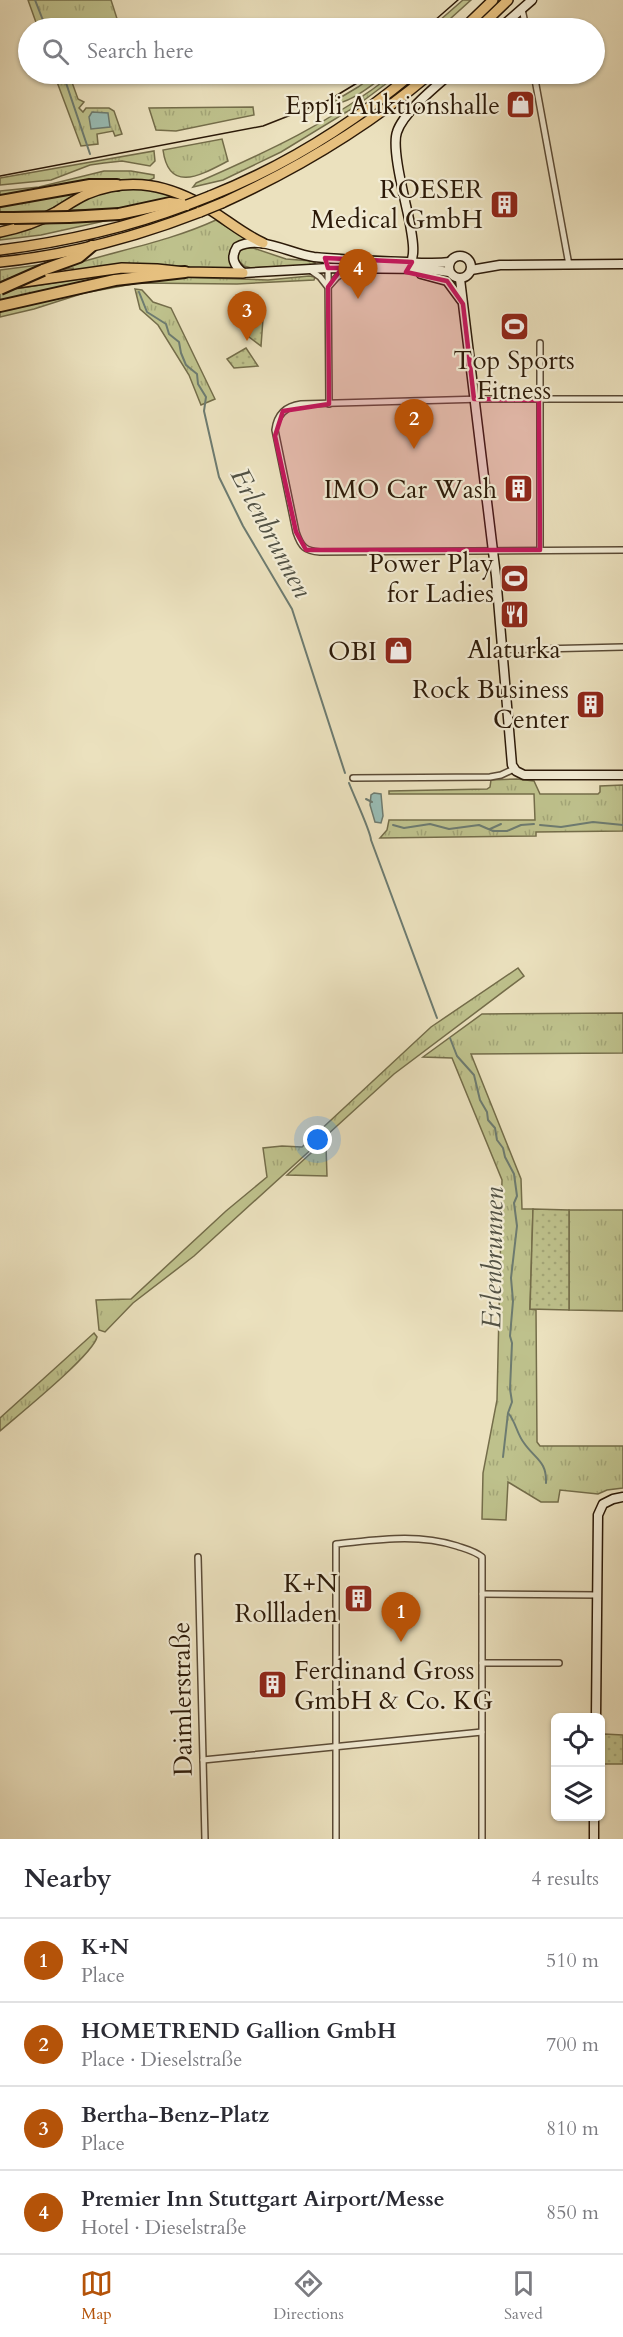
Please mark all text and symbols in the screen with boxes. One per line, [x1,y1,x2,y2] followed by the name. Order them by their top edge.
[18,18,605,84] search box
[39,35,72,68] icon: search
[87,36,194,66] text: Search here
[285,88,500,123] place label: Eppli Auktionshalle
[505,89,537,121] shop icon: Eppli Auktionshalle
[311,172,483,237] place label: ROESER Medical GmbH
[488,188,520,220] building icon: ROESER Medical GmbH
[338,250,378,299] pin: 4
[228,292,266,341] pin: 3
[498,310,530,342] sports icon: Top Sports Fitness
[453,343,575,408] place label: Top Sports Fitness
[394,400,434,449] pin: 2
[221,462,321,604] water label: Erlenbrunnen
[324,472,497,507] place label: IMO Car Wash
[502,473,534,505] building icon: IMO Car Wash
[368,546,494,611] place label: Power Play for Ladies
[499,562,531,594] sports icon: Power Play for Ladies
[498,599,530,631] restaurant icon: Alaturka
[467,632,561,667] place label: Alaturka
[328,634,377,669] place label: OBI
[382,635,414,667] shop icon: OBI
[412,672,570,737] place label: Rock Business Center
[574,688,606,720] building icon: Rock Business Center
[303,1125,332,1154] your location
[473,1187,513,1329] water label: Erlenbrunnen
[234,1566,338,1631] place label: K+N Rollladen
[343,1582,375,1614] building icon: K+N Rollladen
[382,1592,420,1642] pin: 1
[163,1621,201,1777] street label: Daimlerstraße
[294,1653,493,1718] place label: Ferdinand Gross GmbH & Co. KG
[257,1669,289,1701] building icon: Ferdinand Gross GmbH & Co. KG
[551,1713,605,1821] map controls
[551,1713,605,1767] button: locate
[551,1767,605,1821] button: layers
[24,1861,112,1896] text: Nearby
[531,1865,599,1892] text: 4 results
[81,1932,129,1962] text: K+N
[38,1947,49,1974] text: 1
[546,1947,599,1974] text: 510 m
[81,1962,125,1989] text: Place
[81,2016,396,2046] text: HOMETREND Gallion GmbH
[38,2031,49,2058] text: 2
[546,2031,599,2058] text: 700 m
[81,2046,242,2073] text: Place · Dieselstraße
[81,2100,269,2130] text: Bertha-Benz-Platz
[38,2115,49,2142] text: 3
[546,2115,599,2142] text: 810 m
[81,2130,125,2157] text: Place
[81,2184,445,2214] text: Premier Inn Stuttgart Airport/Messe
[38,2199,49,2226] text: 4
[546,2199,599,2226] text: 850 m
[81,2214,247,2241] text: Hotel · Dieselstraße
[80,2267,113,2325] tab: Map
[273,2267,344,2325] tab: Directions
[504,2267,543,2325] tab: Saved

